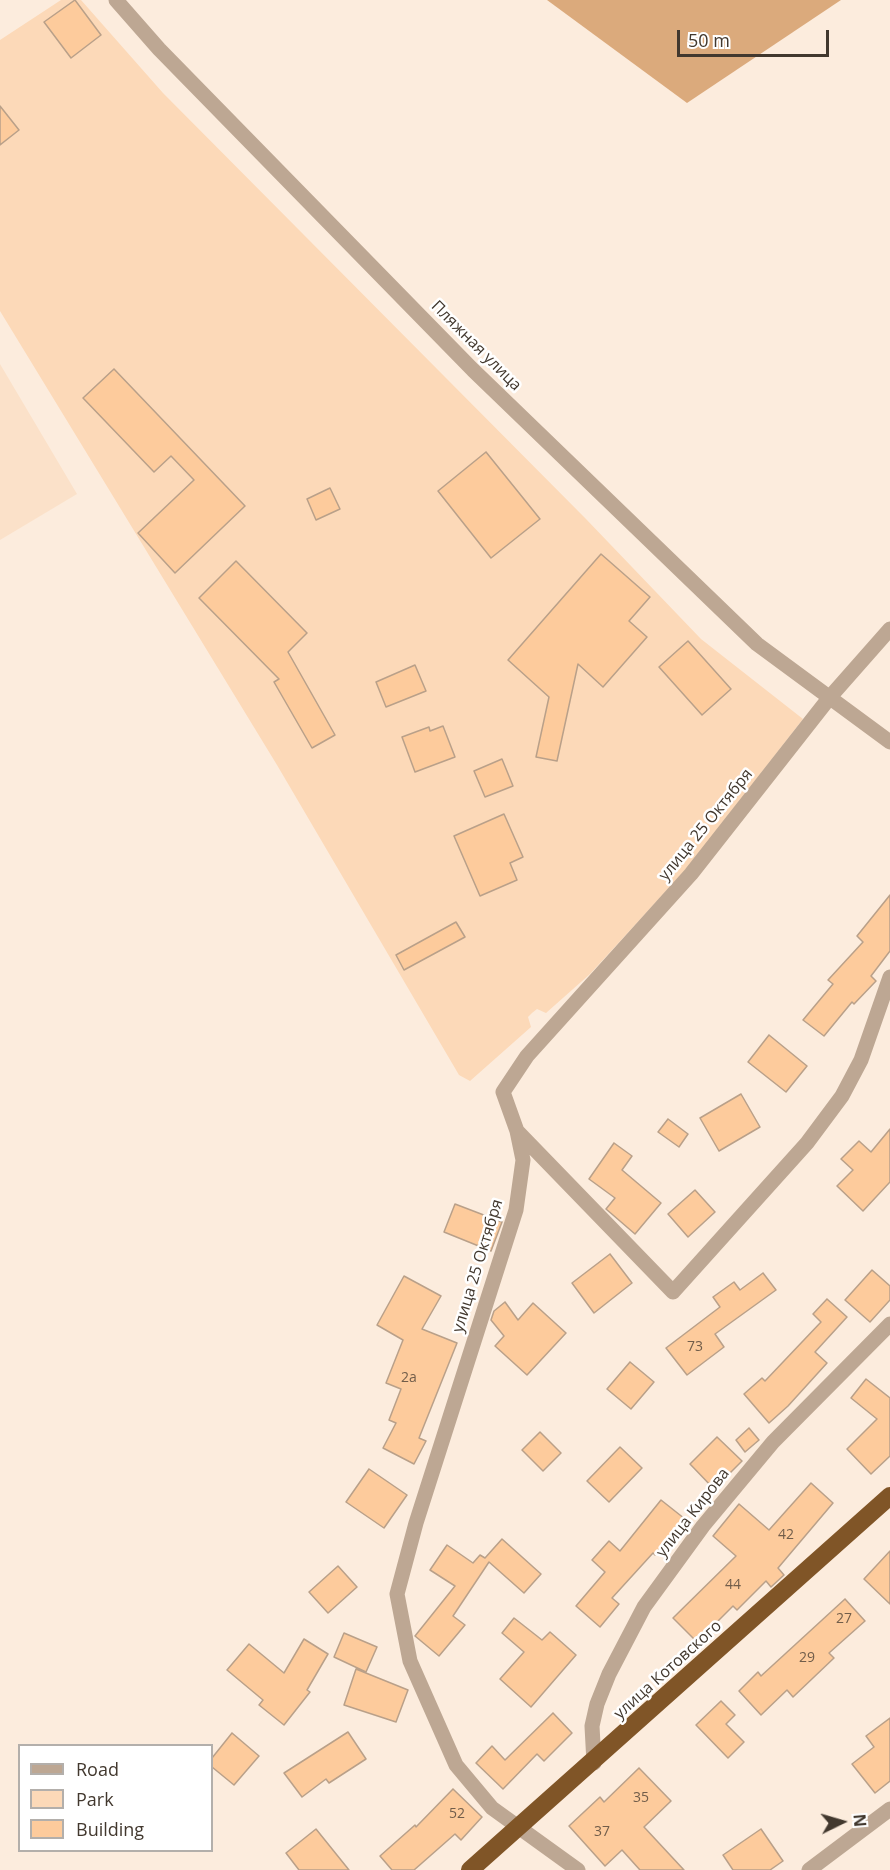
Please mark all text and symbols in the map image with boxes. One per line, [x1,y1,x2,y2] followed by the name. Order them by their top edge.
[680,18,832,56] scale bar
[688,28,730,52] text: 50 m
[427,297,525,395] street label: Пляжная улица
[655,765,757,885] street label: улица 25 Октября
[449,1197,507,1335] street label: улица 25 Октября
[687,1339,703,1355] house number: 73
[401,1370,417,1386] house number: 2а
[652,1465,734,1561] street label: улица Кирова
[778,1527,794,1543] house number: 42
[725,1577,741,1593] house number: 44
[836,1611,852,1627] house number: 27
[610,1617,726,1723] street label: улица Котовского
[799,1650,815,1666] house number: 29
[18,1744,213,1852] legend
[76,1757,119,1781] text: Road
[76,1787,114,1811] text: Park
[633,1790,649,1806] house number: 35
[812,1792,872,1852] north arrow
[449,1806,465,1822] house number: 52
[848,1813,871,1828] text: N
[76,1817,144,1841] text: Building
[594,1824,610,1840] house number: 37

